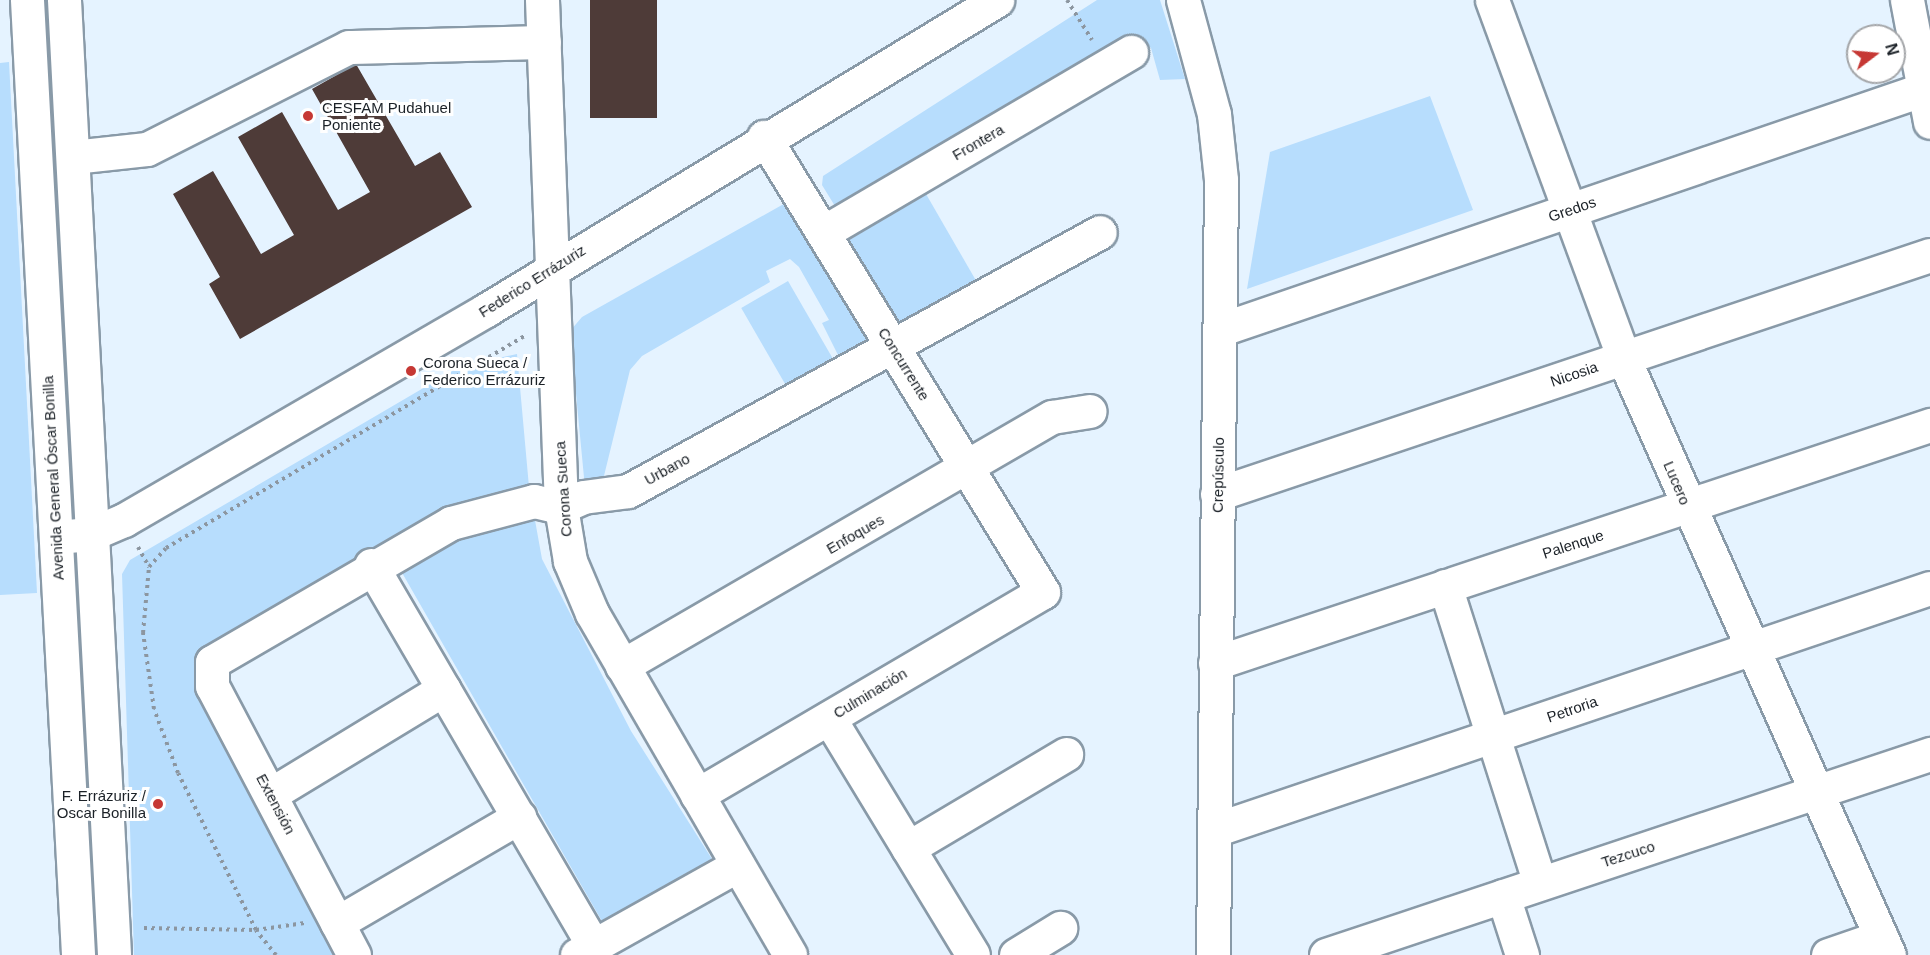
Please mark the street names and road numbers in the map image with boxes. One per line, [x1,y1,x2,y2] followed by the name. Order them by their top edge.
[949,120,1007,164] street label: Frontera
[1546,192,1598,226] street label: Gredos
[475,241,589,321] street label: Federico Errázuriz
[874,324,934,404] street label: Concurrente
[1548,357,1600,391] street label: Nicosia
[39,375,67,581] street label: Avenida General Óscar Bonilla
[1208,437,1228,513] street label: Crepúsculo
[551,441,575,537] street label: Corona Sueca
[641,449,693,489] street label: Urbano
[1660,458,1694,508] street label: Lucero
[823,510,887,558] street label: Enfoques
[1540,526,1606,562] street label: Palenque
[830,664,910,722] street label: Culminación
[1544,692,1600,726] street label: Petroria
[253,771,299,837] street label: Extensión
[1599,837,1657,871] street label: Tezcuco

